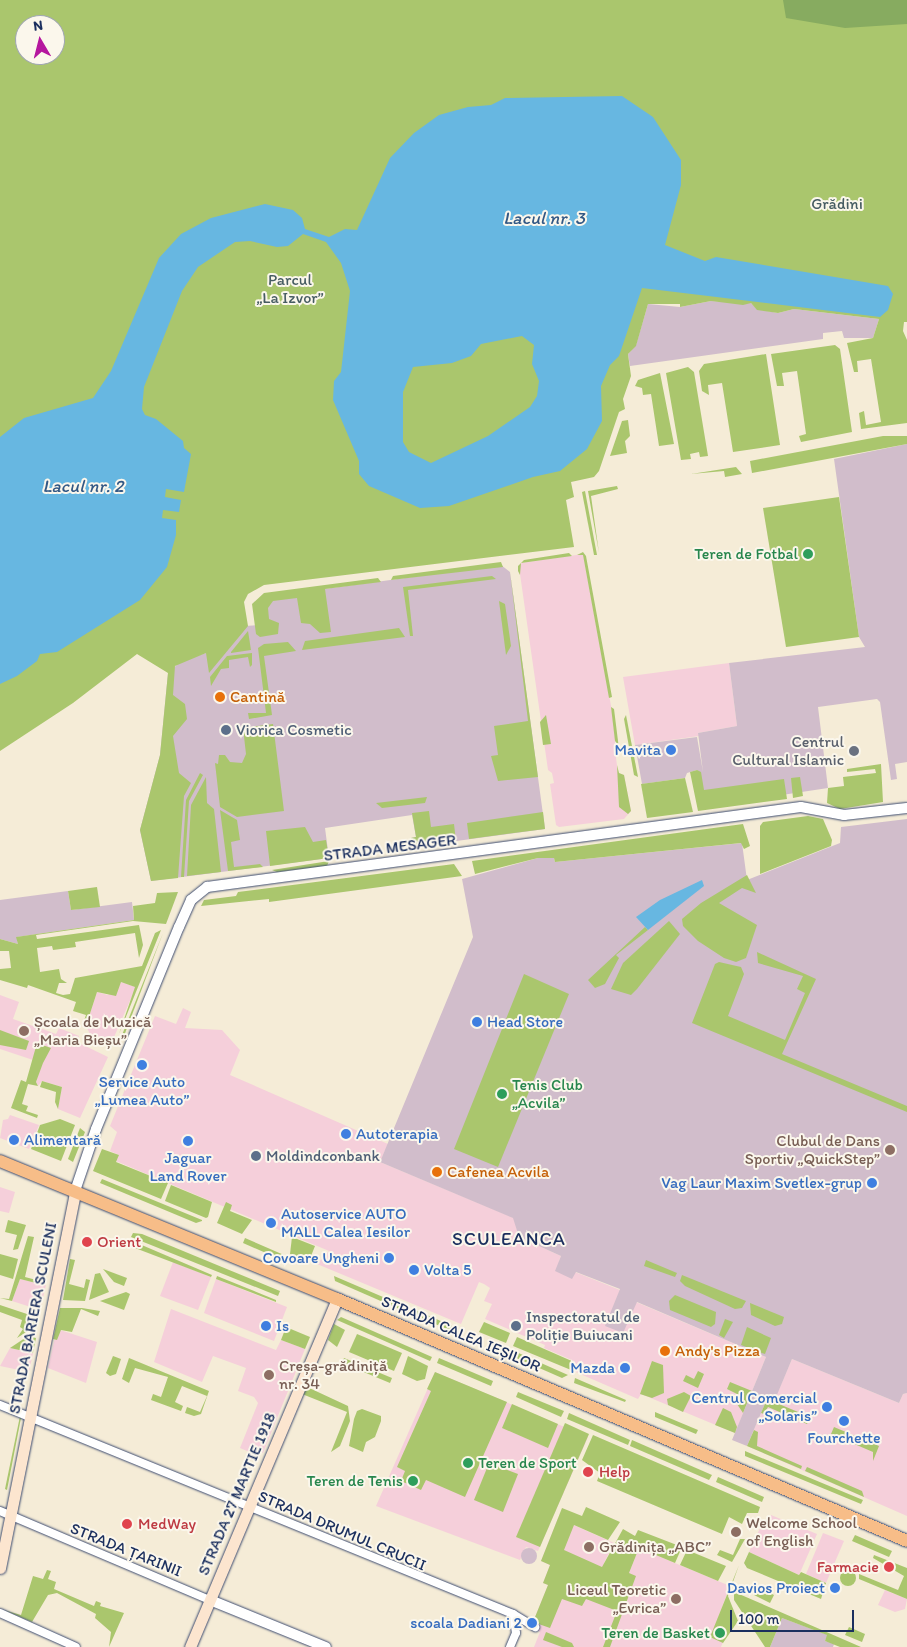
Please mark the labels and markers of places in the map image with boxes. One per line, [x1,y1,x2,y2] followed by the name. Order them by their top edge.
[694,544,798,564] place label: Teren de Fotbal
[802,548,814,560] marker: Teren de Fotbal
[230,687,285,707] place label: Cantină
[214,691,226,703] marker: Cantină
[236,720,351,740] place label: Viorica Cosmetic
[220,724,232,736] marker: Viorica Cosmetic
[732,732,844,770] place label: Centrul Cultural Islamic
[614,740,661,760] place label: Mavita
[665,744,677,756] marker: Mavita
[848,745,860,757] marker: Centrul Cultural Islamic
[34,1012,152,1050] place label: Școala de Muzică „Maria Bieșu”
[487,1012,563,1032] place label: Head Store
[471,1016,483,1028] marker: Head Store
[18,1025,30,1037] marker: Școala de Muzică „Maria Bieșu”
[136,1059,148,1071] marker: Service Auto „Lumea Auto”
[95,1072,189,1110] place label: Service Auto „Lumea Auto”
[512,1075,583,1113] place label: Tenis Club „Acvila”
[496,1088,508,1100] marker: Tenis Club „Acvila”
[356,1124,438,1144] place label: Autoterapia
[340,1128,352,1140] marker: Autoterapia
[24,1130,101,1150] place label: Alimentară
[744,1131,880,1169] place label: Clubul de Dans Sportiv „QuickStep”
[8,1134,20,1146] marker: Alimentară
[182,1135,194,1147] marker: Jaguar Land Rover
[884,1144,896,1156] marker: Clubul de Dans Sportiv „QuickStep”
[266,1146,380,1166] place label: Moldindconbank
[150,1148,226,1186] place label: Jaguar Land Rover
[250,1150,262,1162] marker: Moldindconbank
[447,1162,549,1182] place label: Cafenea Acvila
[431,1166,443,1178] marker: Cafenea Acvila
[660,1173,862,1193] place label: Vag Laur Maxim Svetlex-grup
[866,1177,878,1189] marker: Vag Laur Maxim Svetlex-grup
[281,1204,410,1242] place label: Autoservice AUTO MALL Calea Iesilor
[265,1217,277,1229] marker: Autoservice AUTO MALL Calea Iesilor
[97,1232,141,1252] place label: Orient
[81,1236,93,1248] marker: Orient
[262,1248,379,1268] place label: Covoare Ungheni
[383,1252,395,1264] marker: Covoare Ungheni
[424,1260,471,1280] place label: Volta 5
[408,1264,420,1276] marker: Volta 5
[526,1307,640,1345] place label: Inspectoratul de Poliție Buiucani
[276,1316,289,1336] place label: Is
[260,1320,272,1332] marker: Is
[510,1320,522,1332] marker: Inspectoratul de Poliție Buiucani
[675,1341,760,1361] place label: Andy's Pizza
[659,1345,671,1357] marker: Andy's Pizza
[279,1356,387,1394] place label: Creșa-grădiniță nr. 34
[570,1358,615,1378] place label: Mazda
[619,1362,631,1374] marker: Mazda
[263,1369,275,1381] marker: Creșa-grădiniță nr. 34
[691,1388,817,1426] place label: Centrul Comercial „Solaris”
[821,1401,833,1413] marker: Centrul Comercial „Solaris”
[838,1415,850,1427] marker: Fourchette
[807,1428,881,1448] place label: Fourchette
[478,1453,577,1473] place label: Teren de Sport
[462,1457,474,1469] marker: Teren de Sport
[599,1462,630,1482] place label: Help
[581,1465,595,1479] marker: Help
[307,1471,403,1491] place label: Teren de Tenis
[407,1475,419,1487] marker: Teren de Tenis
[746,1513,857,1551] place label: Welcome School of English
[138,1514,196,1534] place label: MedWay
[120,1517,134,1531] marker: MedWay
[730,1526,742,1538] marker: Welcome School of English
[599,1537,711,1557] place label: Grădinița „ABC”
[583,1541,595,1553] marker: Grădinița „ABC”
[817,1557,879,1577] place label: Farmacie
[883,1561,895,1573] marker: Farmacie
[727,1578,825,1598] place label: Davios Proiect
[567,1580,666,1618] place label: Liceul Teoretic „Evrica”
[829,1582,841,1594] marker: Davios Proiect
[670,1593,682,1605] marker: Liceul Teoretic „Evrica”
[410,1613,522,1633] place label: scoala Dadiani 2
[526,1617,538,1629] marker: scoala Dadiani 2
[601,1623,710,1643] place label: Teren de Basket
[714,1627,726,1639] marker: Teren de Basket

